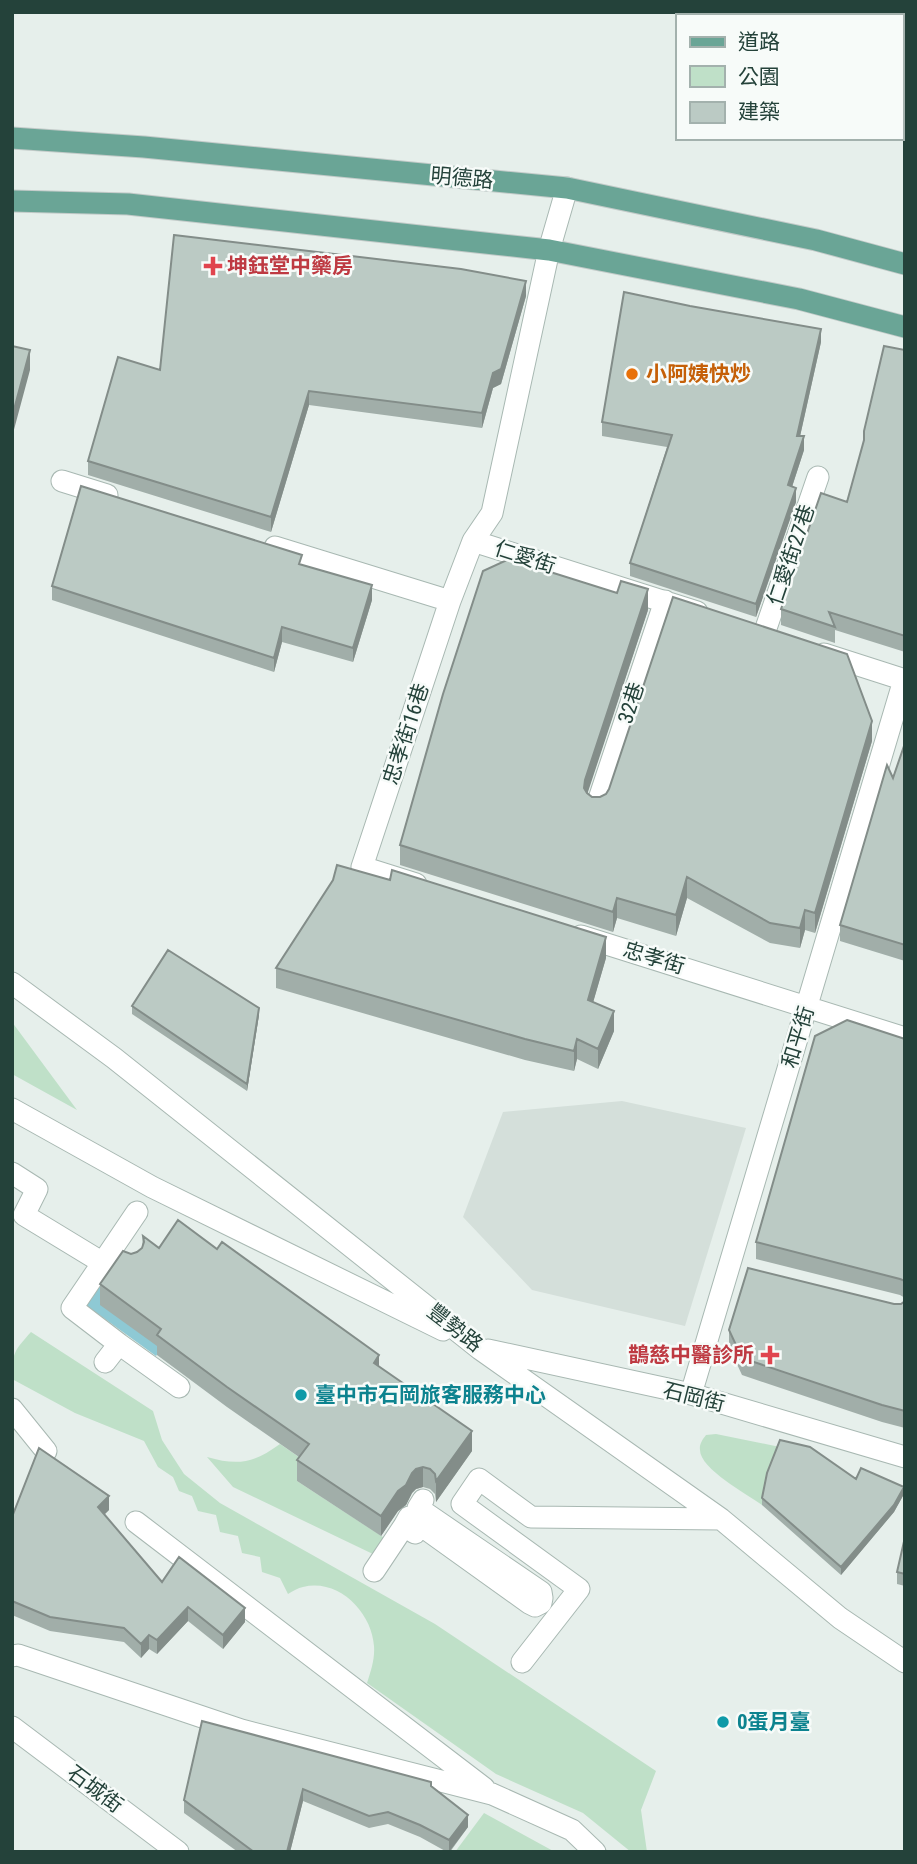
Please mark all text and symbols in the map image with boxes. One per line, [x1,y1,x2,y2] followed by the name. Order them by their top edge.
[676,14,903,140] legend
[738,30,780,54] text: 道路
[738,65,780,89] text: 公園
[738,100,780,124] text: 建築
[430,163,494,193] street label: 明德路
[227,254,353,278] place label: 坤鈺堂中藥房
[205,258,221,274] marker: 坤鈺堂中藥房
[646,362,751,386] place label: 小阿姨快炒
[624,366,640,382] marker: 小阿姨快炒
[763,502,819,608] street label: 仁愛街27巷
[491,536,559,578] street label: 仁愛街
[613,679,649,727] street label: 32巷
[378,680,434,788] street label: 忠孝街16巷
[620,937,688,979] street label: 忠孝街
[777,1003,819,1071] street label: 和平街
[423,1299,487,1357] street label: 豐勢路
[628,1343,754,1367] place label: 鵲慈中醫診所
[760,1345,780,1365] marker: 鵲慈中醫診所
[661,1378,727,1416] street label: 石岡街
[315,1383,546,1407] place label: 臺中市石岡旅客服務中心
[293,1387,309,1403] marker: 臺中市石岡旅客服務中心
[737,1710,811,1734] place label: 0蛋月臺
[715,1714,731,1730] marker: 0蛋月臺
[63,1760,127,1818] street label: 石城街

